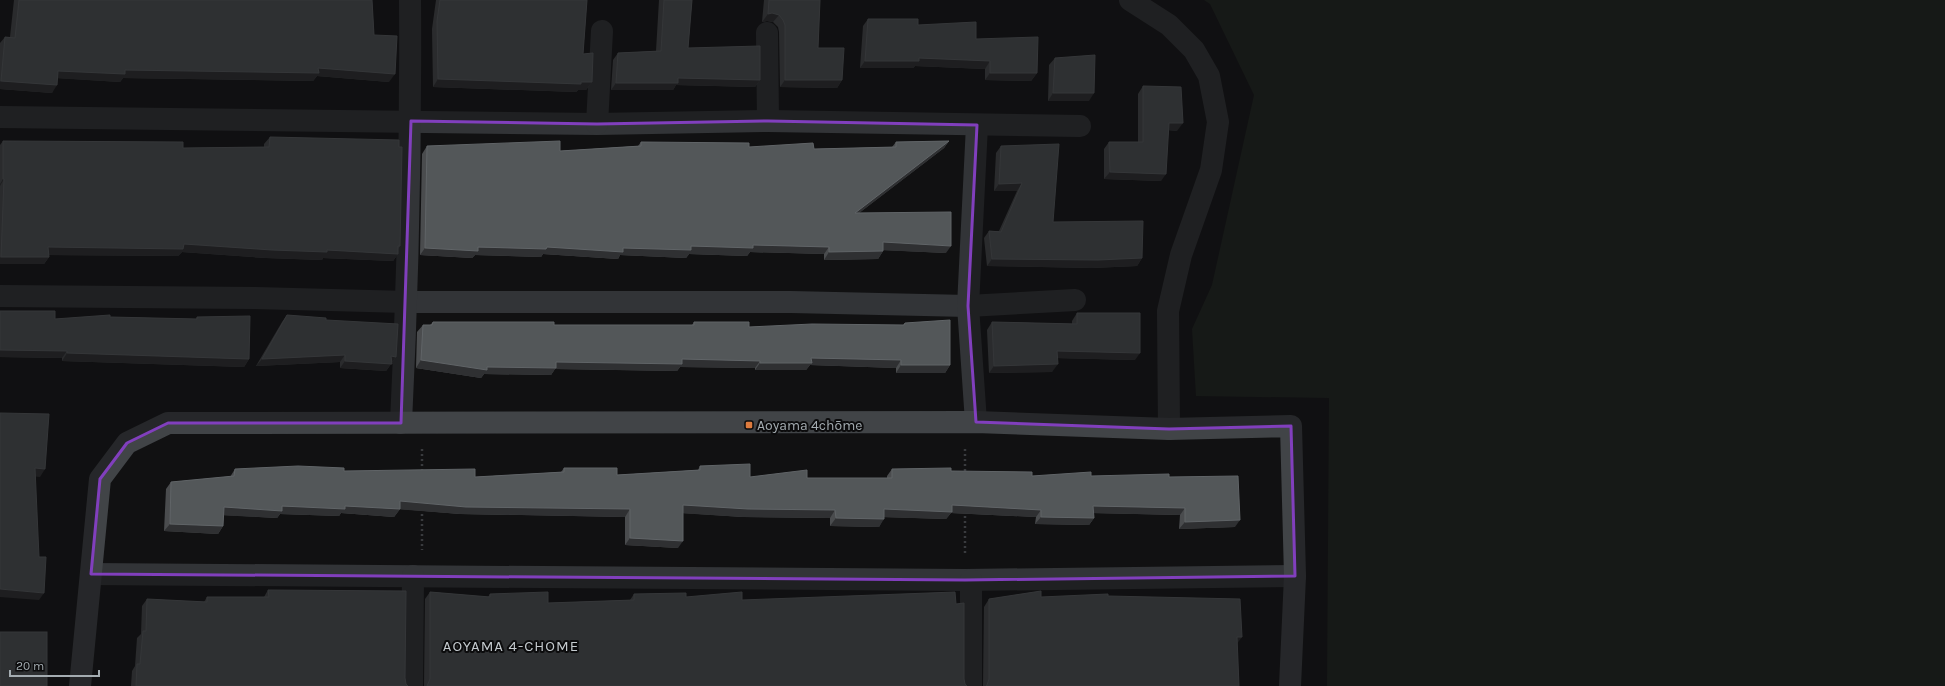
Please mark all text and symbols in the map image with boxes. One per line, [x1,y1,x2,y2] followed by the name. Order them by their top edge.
[757,417,862,434] place label: Aoyama 4chōme
[744,420,754,430] marker: Aoyama 4chōme
[443,637,579,655] district label: AOYAMA 4-CHOME
[10,652,99,678] scale bar
[16,659,44,673] text: 20 m

